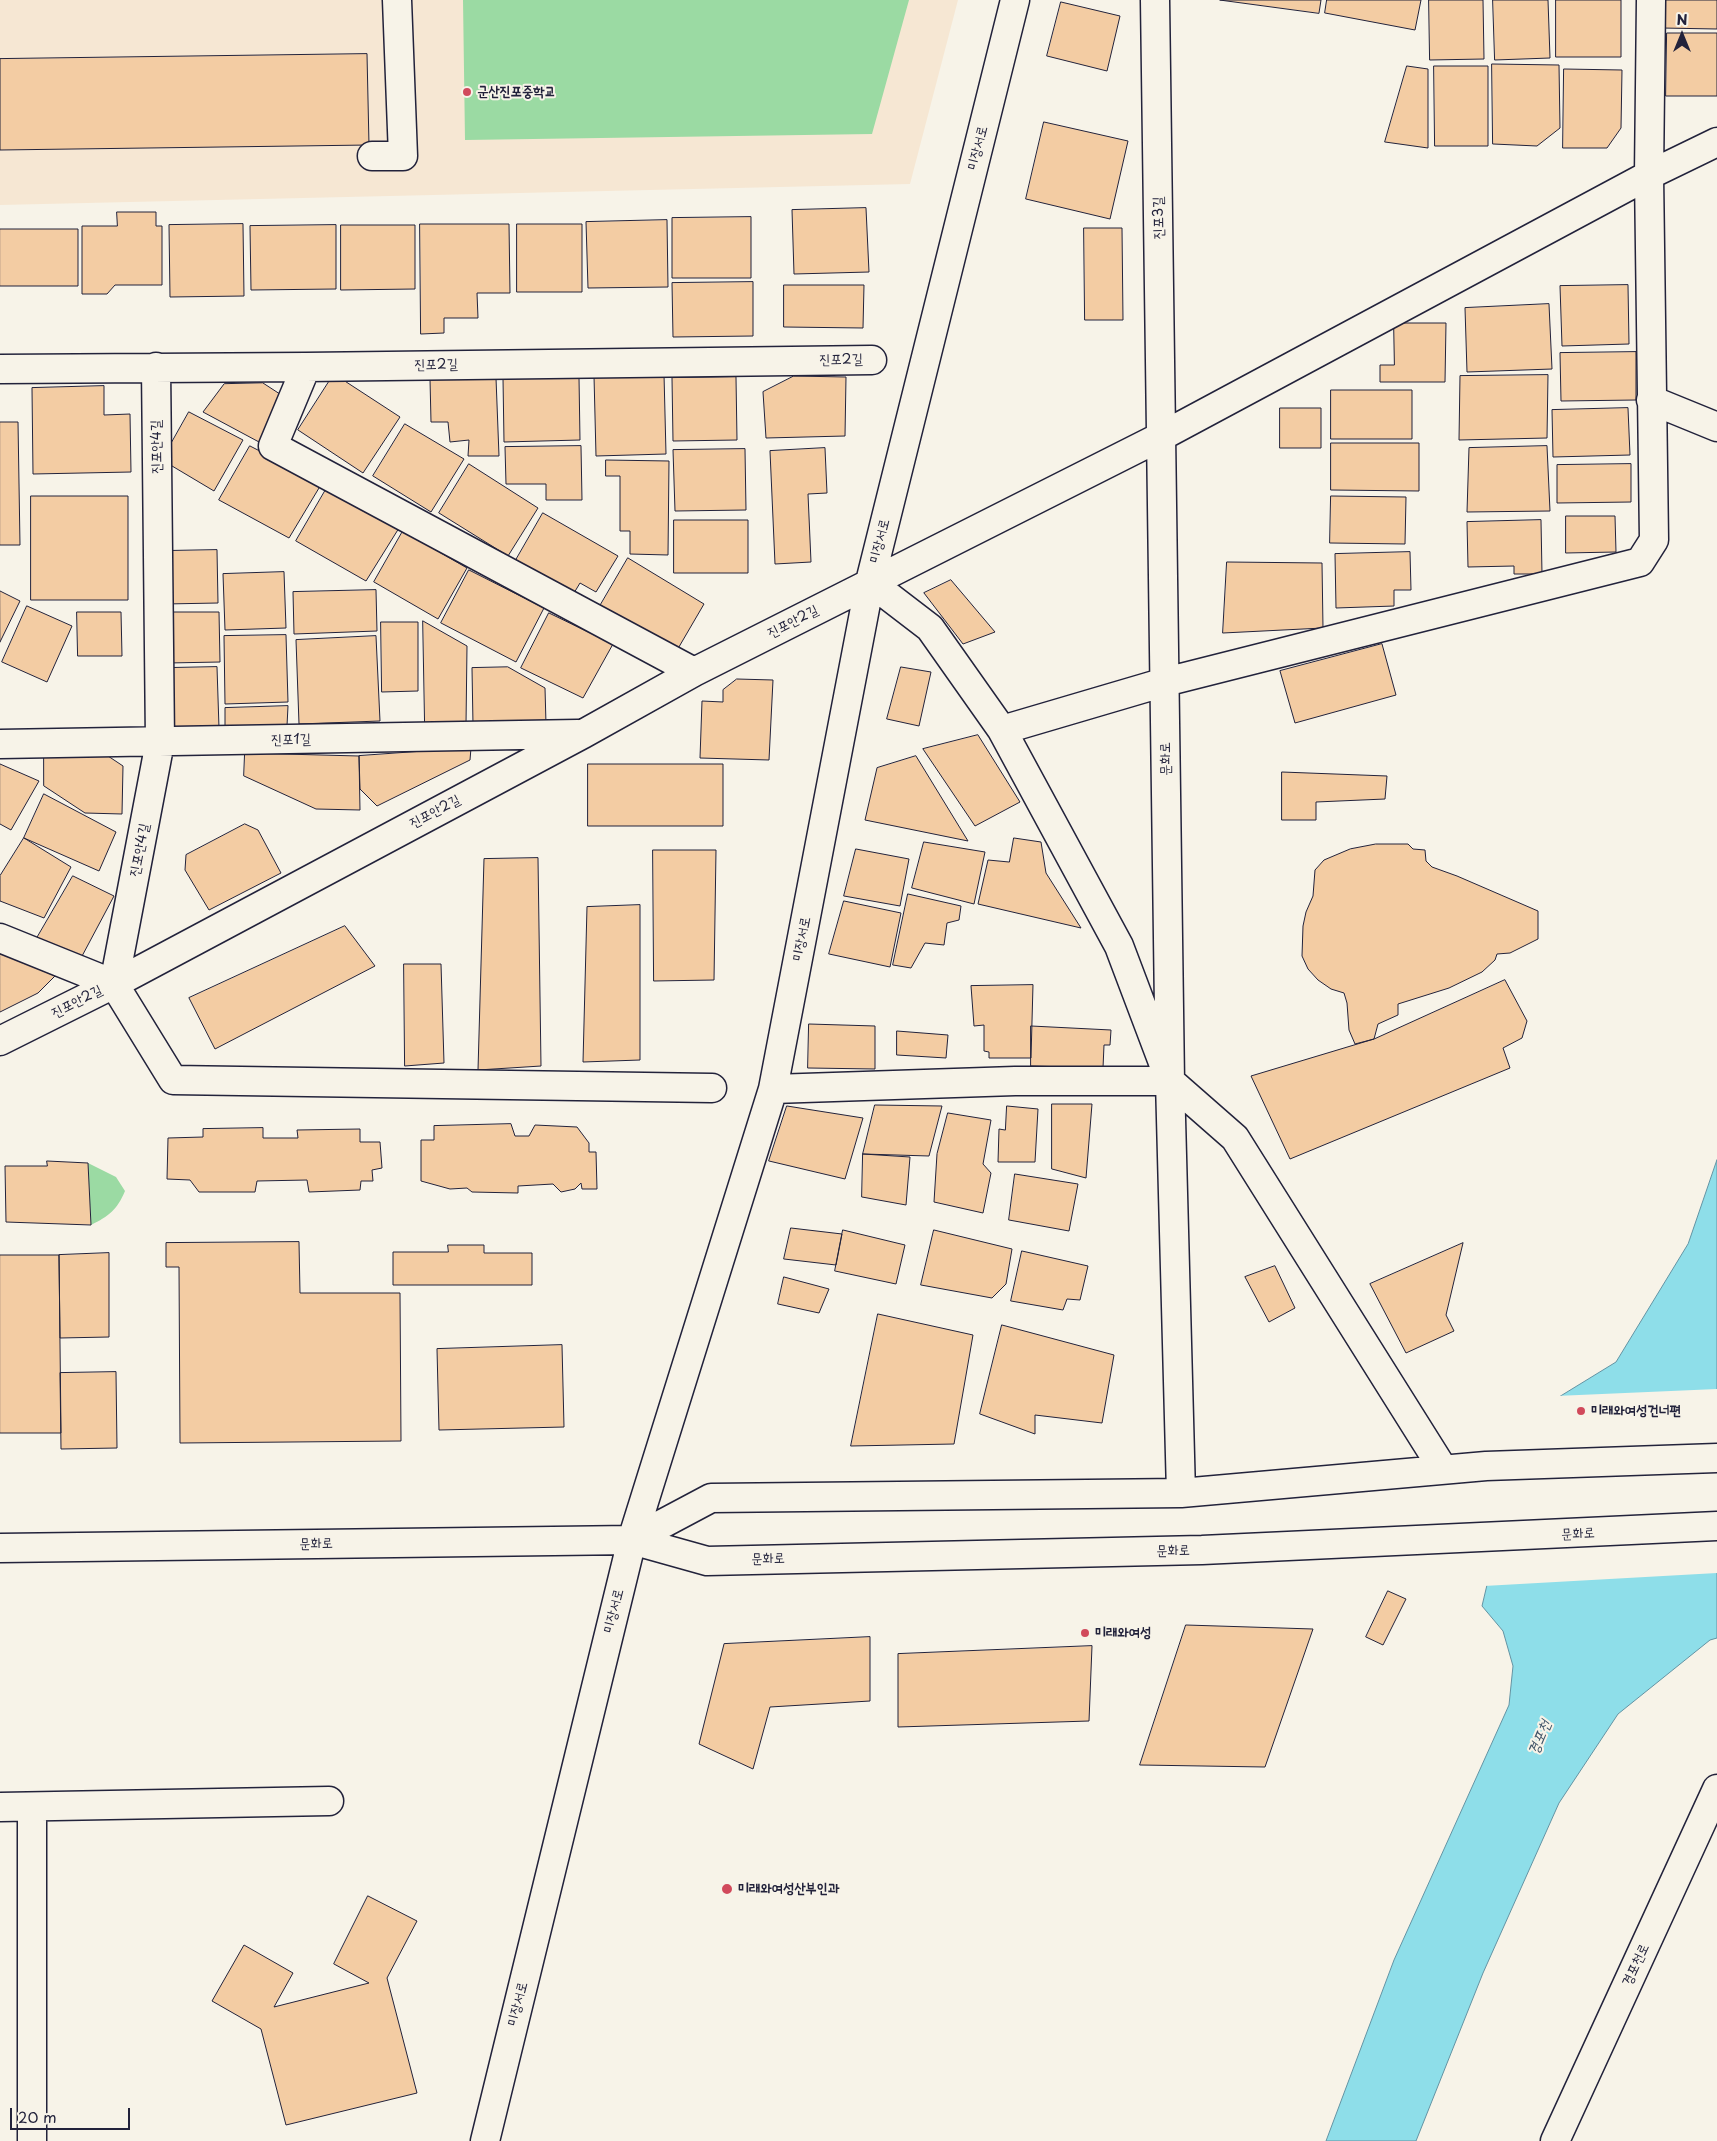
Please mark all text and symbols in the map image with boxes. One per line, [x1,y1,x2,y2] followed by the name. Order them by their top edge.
[1676,9,1688,30] text: N
[1657,10,1707,60] north arrow
[477,84,556,100] place label: 군산진포중학교
[461,86,473,98] marker: 군산진포중학교
[964,124,992,172] street label: 미장서로
[1150,196,1168,240] street label: 진포3길
[819,351,863,369] street label: 진포2길
[414,356,458,374] street label: 진포2길
[148,420,166,474] street label: 진포안4길
[866,517,894,565] street label: 미장서로
[765,602,821,642] street label: 진포안2길
[271,731,311,749] street label: 진포1길
[1157,742,1175,776] street label: 문화로
[407,792,463,832] street label: 진포안2길
[127,822,153,878] street label: 진포안4길
[789,915,815,963] street label: 미장서로
[49,982,105,1022] street label: 진포안2길
[1591,1403,1681,1419] place label: 미래와여성건너편
[1575,1405,1587,1417] marker: 미래와여성건너편
[1561,1525,1595,1543] street label: 문화로
[299,1535,333,1553] street label: 문화로
[1156,1542,1190,1560] street label: 문화로
[751,1550,785,1568] street label: 문화로
[600,1587,628,1635] street label: 미장서로
[1095,1625,1151,1641] place label: 미래와여성
[1079,1627,1091,1639] marker: 미래와여성
[1525,1718,1555,1758] water label: 경포천
[738,1881,839,1897] place label: 미래와여성산부인과
[720,1882,734,1896] marker: 미래와여성산부인과
[1619,1941,1653,1989] street label: 경포천로
[504,1980,532,2028] street label: 미장서로
[12,2098,132,2130] scale bar
[18,2105,57,2128] text: 20 m

